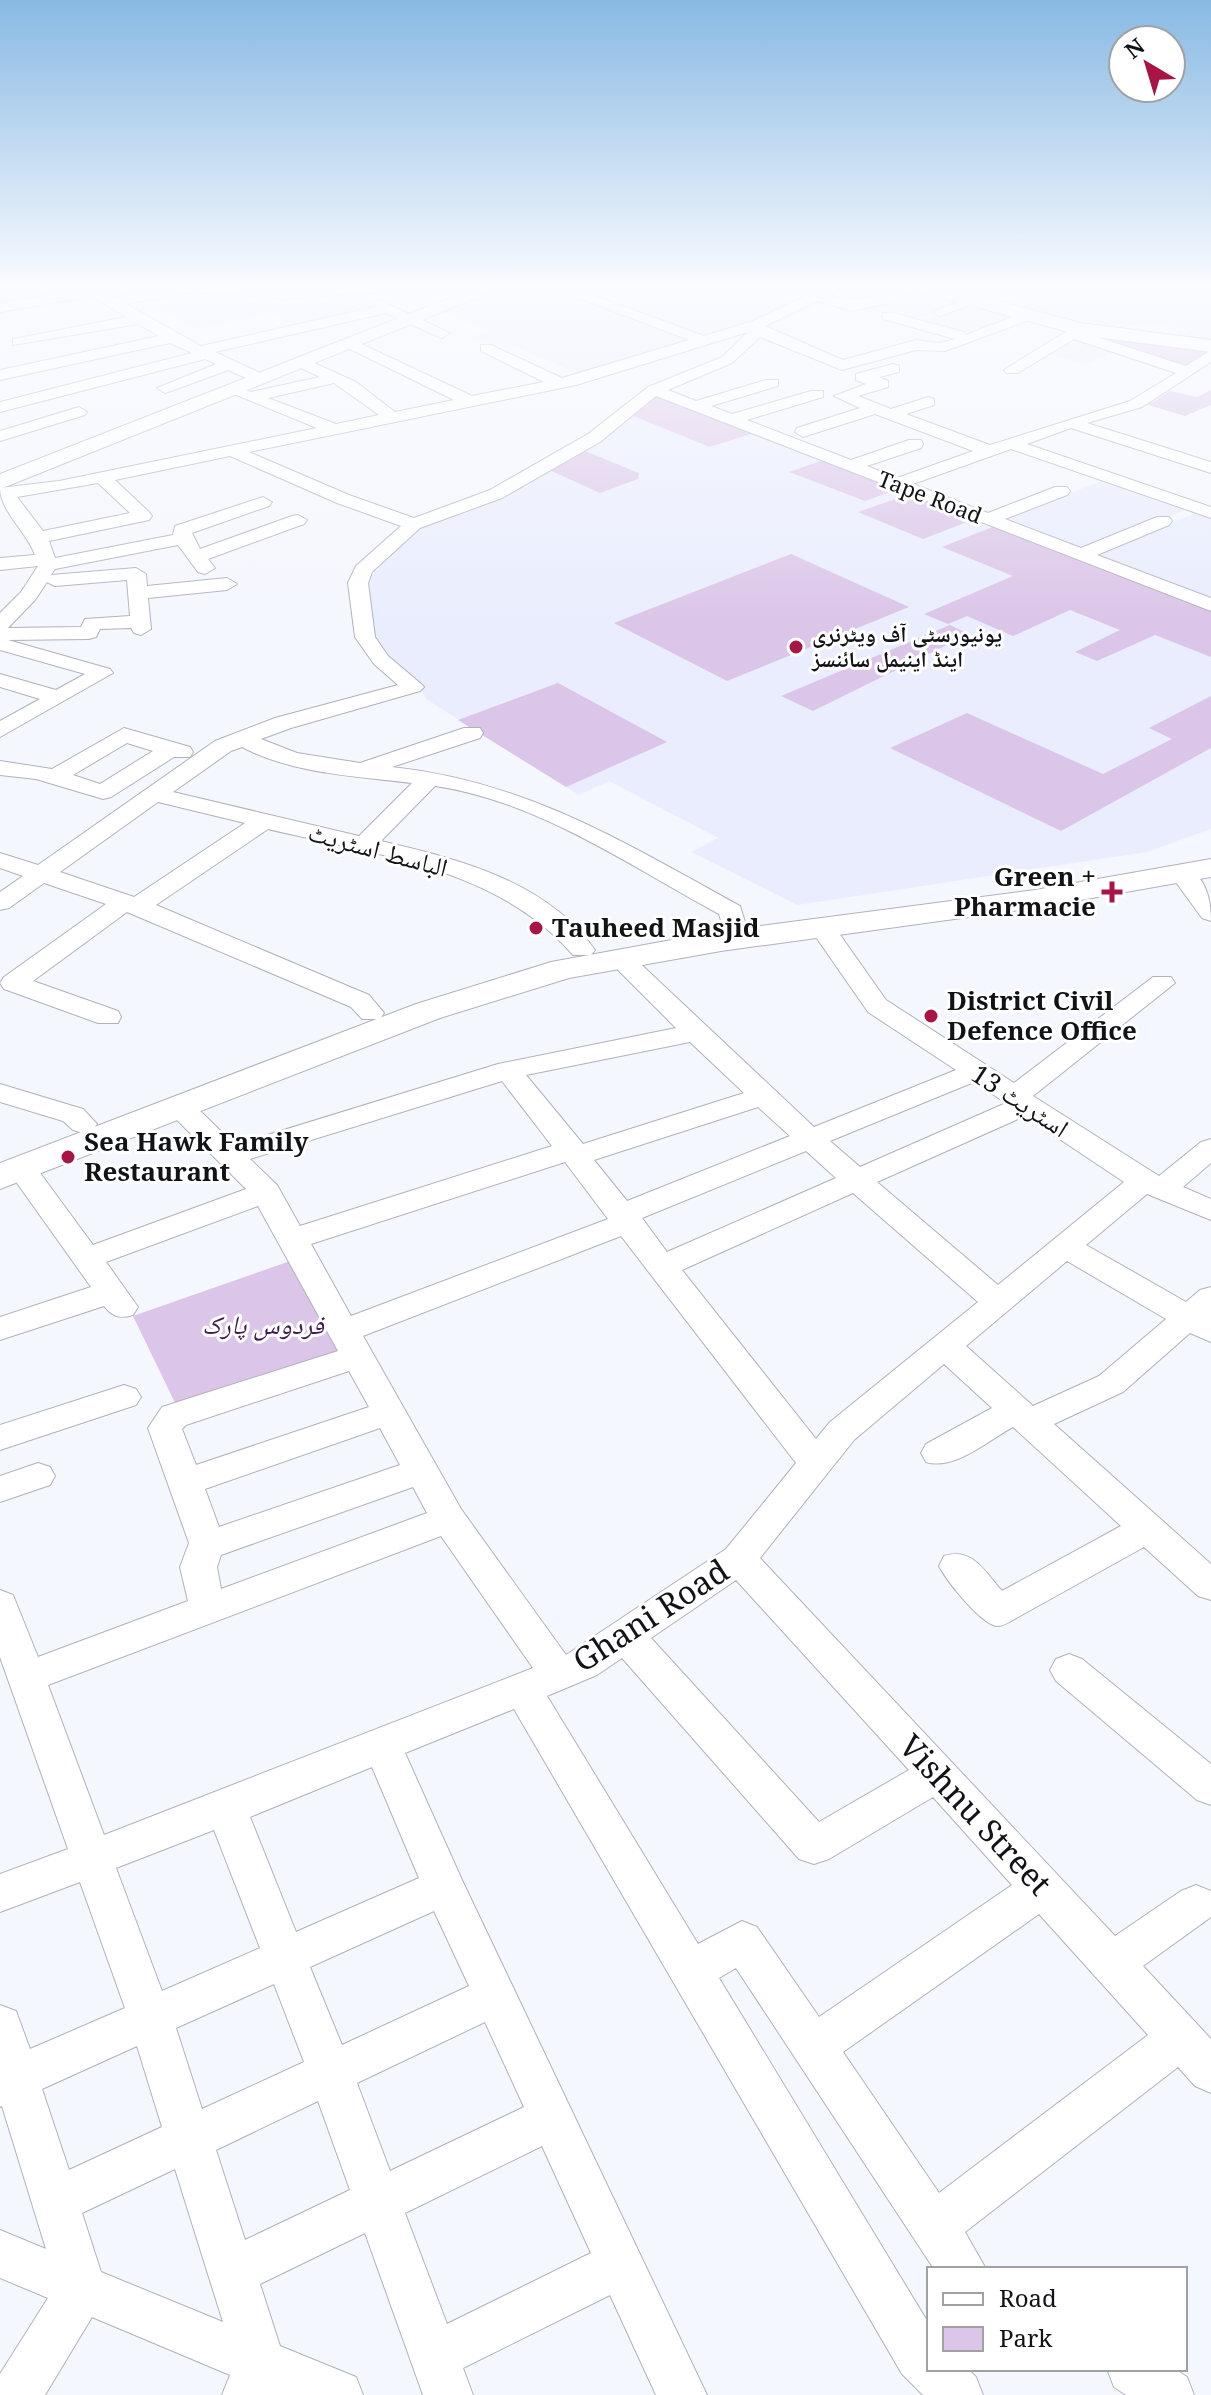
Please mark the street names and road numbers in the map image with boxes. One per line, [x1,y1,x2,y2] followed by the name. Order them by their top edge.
[874,462,987,530] street label: Tape Road
[304,813,452,885] street label: الباسط اسٹریٹ
[965,1055,1076,1145] street label: اسٹریٹ 13
[564,1548,737,1681] street label: Ghani Road
[890,1724,1062,1904] street label: Vishnu Street

